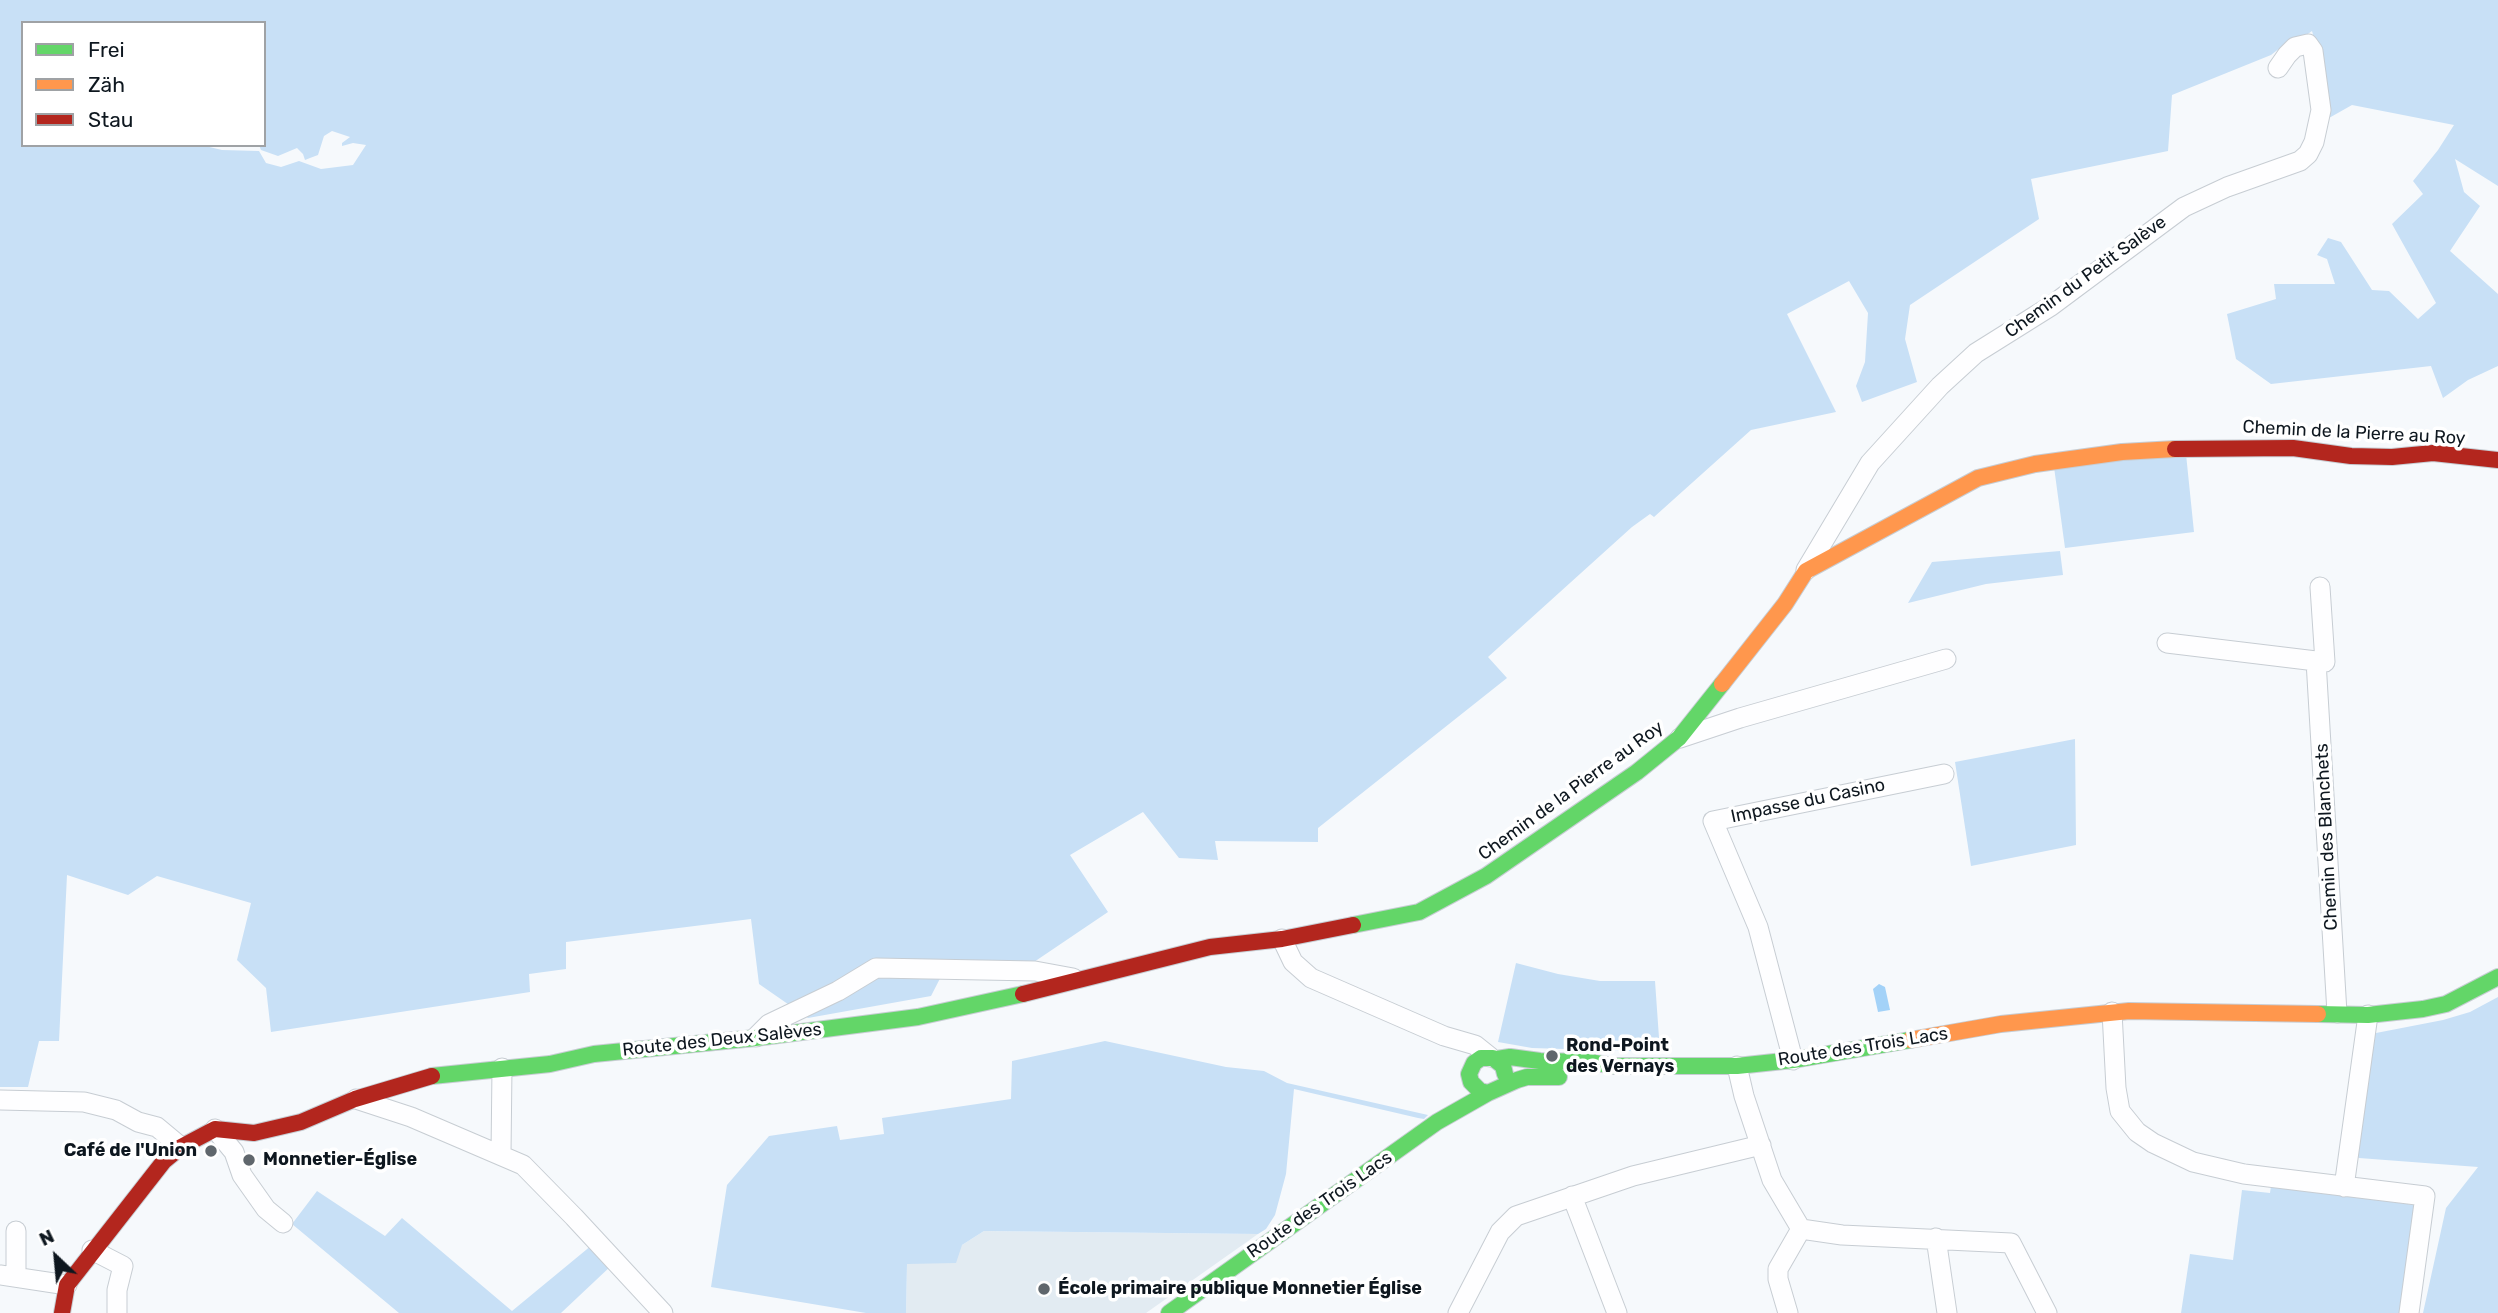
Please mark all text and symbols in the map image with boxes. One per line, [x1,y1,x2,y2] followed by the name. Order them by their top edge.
[21,21,266,147] legend
[88,37,125,62] text: Frei
[88,72,125,97] text: Zäh
[88,107,134,132] text: Stau
[2001,211,2171,343] street label: Chemin du Petit Salève
[2242,416,2466,450] street label: Chemin de la Pierre au Roy
[1474,717,1668,865] street label: Chemin de la Pierre au Roy
[2311,743,2343,931] street label: Chemin des Blanchets
[1729,774,1887,828] street label: Impasse du Casino
[621,1019,823,1061] street label: Route des Deux Salèves
[1776,1023,1950,1071] street label: Route des Trois Lacs
[1566,1035,1674,1078] place label: Rond-Point des Vernays
[1544,1048,1560,1064] marker: Rond-Point des Vernays
[64,1140,197,1162] place label: Café de l'Union
[203,1143,219,1159] marker: Café de l'Union
[1243,1147,1397,1263] street label: Route des Trois Lacs
[263,1149,417,1171] place label: Monnetier-Église
[241,1152,257,1168] marker: Monnetier-Église
[21,1222,91,1292] north arrow
[35,1224,58,1251] text: N
[1058,1278,1422,1300] place label: École primaire publique Monnetier Église
[1036,1281,1052,1297] marker: École primaire publique Monnetier Église

